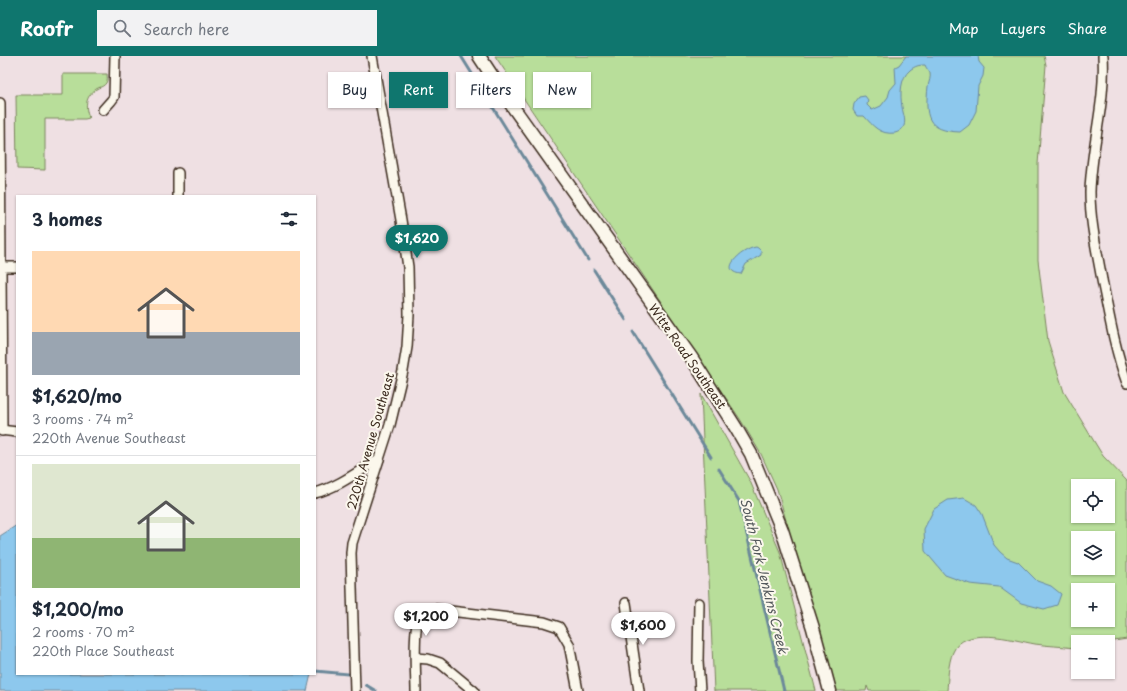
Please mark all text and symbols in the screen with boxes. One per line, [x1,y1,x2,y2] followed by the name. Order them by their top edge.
[97,10,377,46] search box
[20,14,73,42] text: Roofr
[111,17,133,39] icon: search
[143,17,229,40] text: Search here
[949,18,979,39] text: Map
[1001,18,1046,39] text: Layers
[1068,18,1107,39] text: Share
[328,72,381,108] chip: Buy
[389,72,448,108] chip: Rent
[456,72,525,108] chip: Filters
[533,72,591,108] chip: New
[32,206,102,232] text: 3 homes
[278,208,300,230] icon: filters
[384,225,450,259] pin: $1,620
[395,228,439,247] text: $1,620
[130,277,202,349] icon: home
[645,300,731,412] street label: Witte Road Southeast
[342,370,398,512] street label: 220th Avenue Southeast
[32,383,122,409] text: $1,620/mo
[32,409,134,428] text: 3 rooms · 74 m²
[32,428,186,447] text: 220th Avenue Southeast
[1071,479,1115,679] map controls
[1071,479,1115,523] button: locate
[130,490,202,562] icon: home
[736,496,794,657] water label: South Fork Jenkins Creek
[1071,531,1115,575] button: layers
[1071,583,1115,627] button: +
[32,596,124,622] text: $1,200/mo
[393,603,459,637] pin: $1,200
[403,606,449,625] text: $1,200
[610,612,676,646] pin: $1,600
[620,615,666,634] text: $1,600
[32,622,135,641] text: 2 rooms · 70 m²
[1071,635,1115,679] button: −
[32,641,174,660] text: 220th Place Southeast

